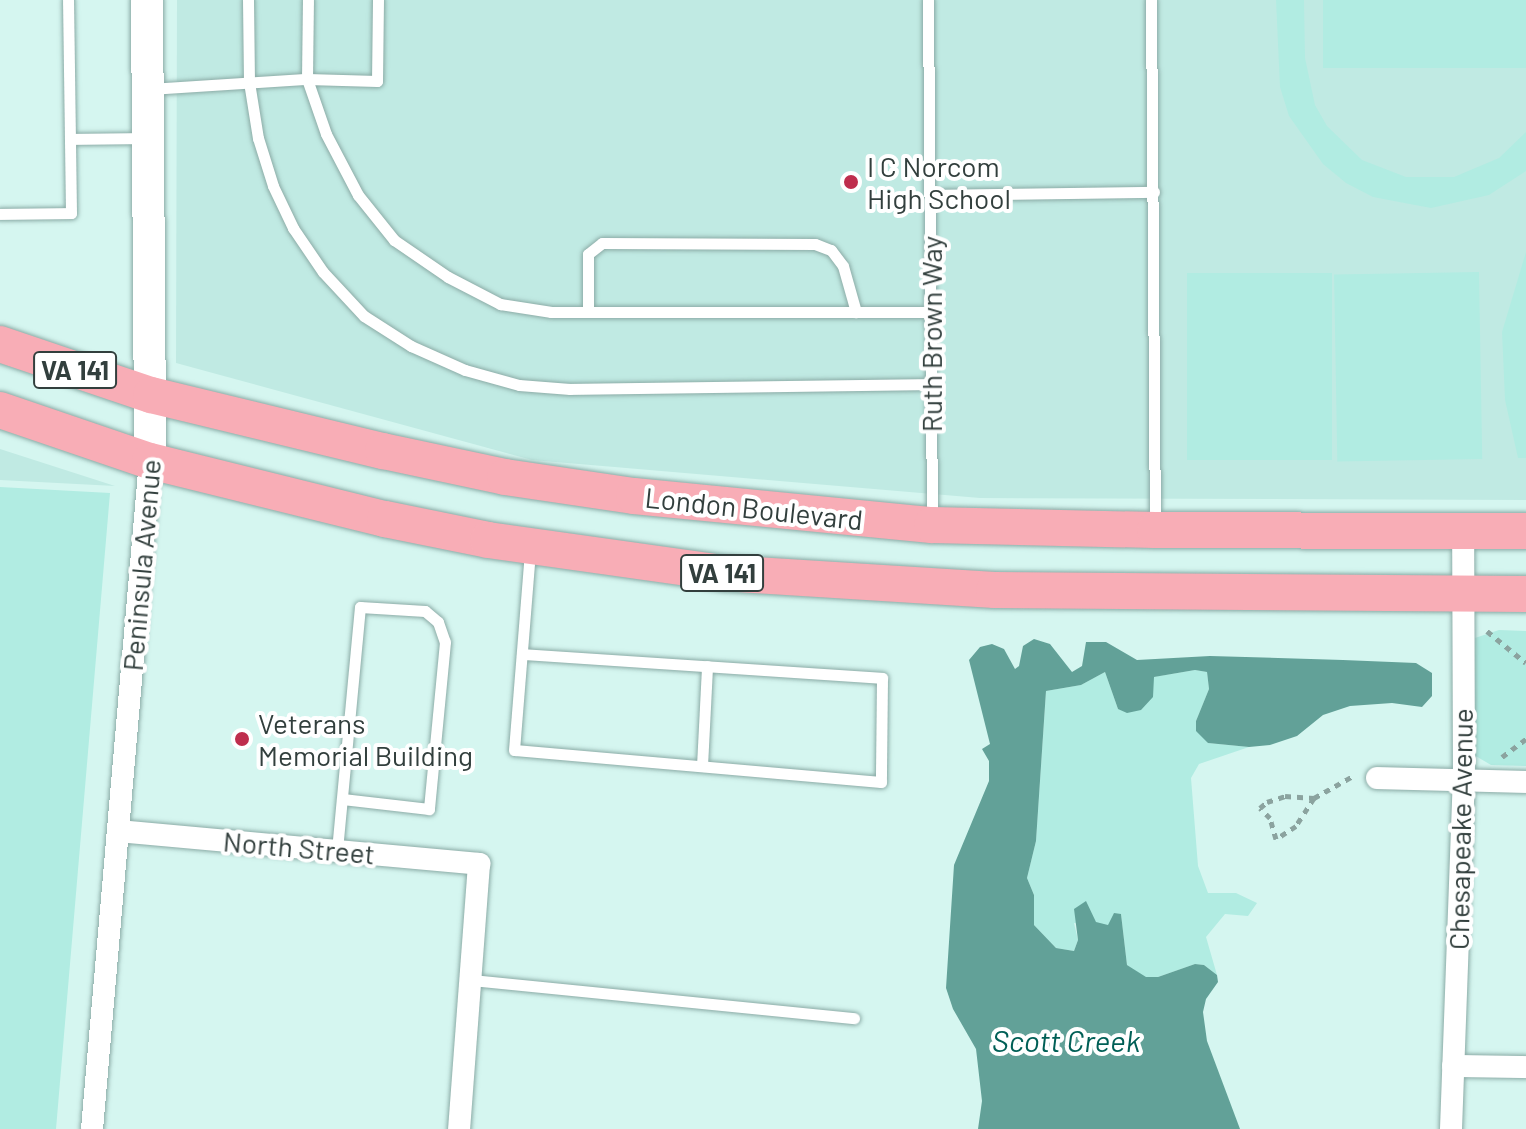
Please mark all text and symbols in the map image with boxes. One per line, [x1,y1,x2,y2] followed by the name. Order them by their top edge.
[867,149,1011,215] place label: I C Norcom High School
[842,173,860,191] marker: I C Norcom High School
[914,236,948,432] street label: Ruth Brown Way
[33,348,117,392] road number: VA 141
[115,458,167,672] street label: Peninsula Avenue
[643,480,865,536] street label: London Boulevard
[680,551,764,595] road number: VA 141
[258,706,473,772] place label: Veterans Memorial Building
[1441,708,1479,950] street label: Chesapeake Avenue
[233,730,251,748] marker: Veterans Memorial Building
[222,824,376,870] street label: North Street
[992,1022,1140,1058] water label: Scott Creek

